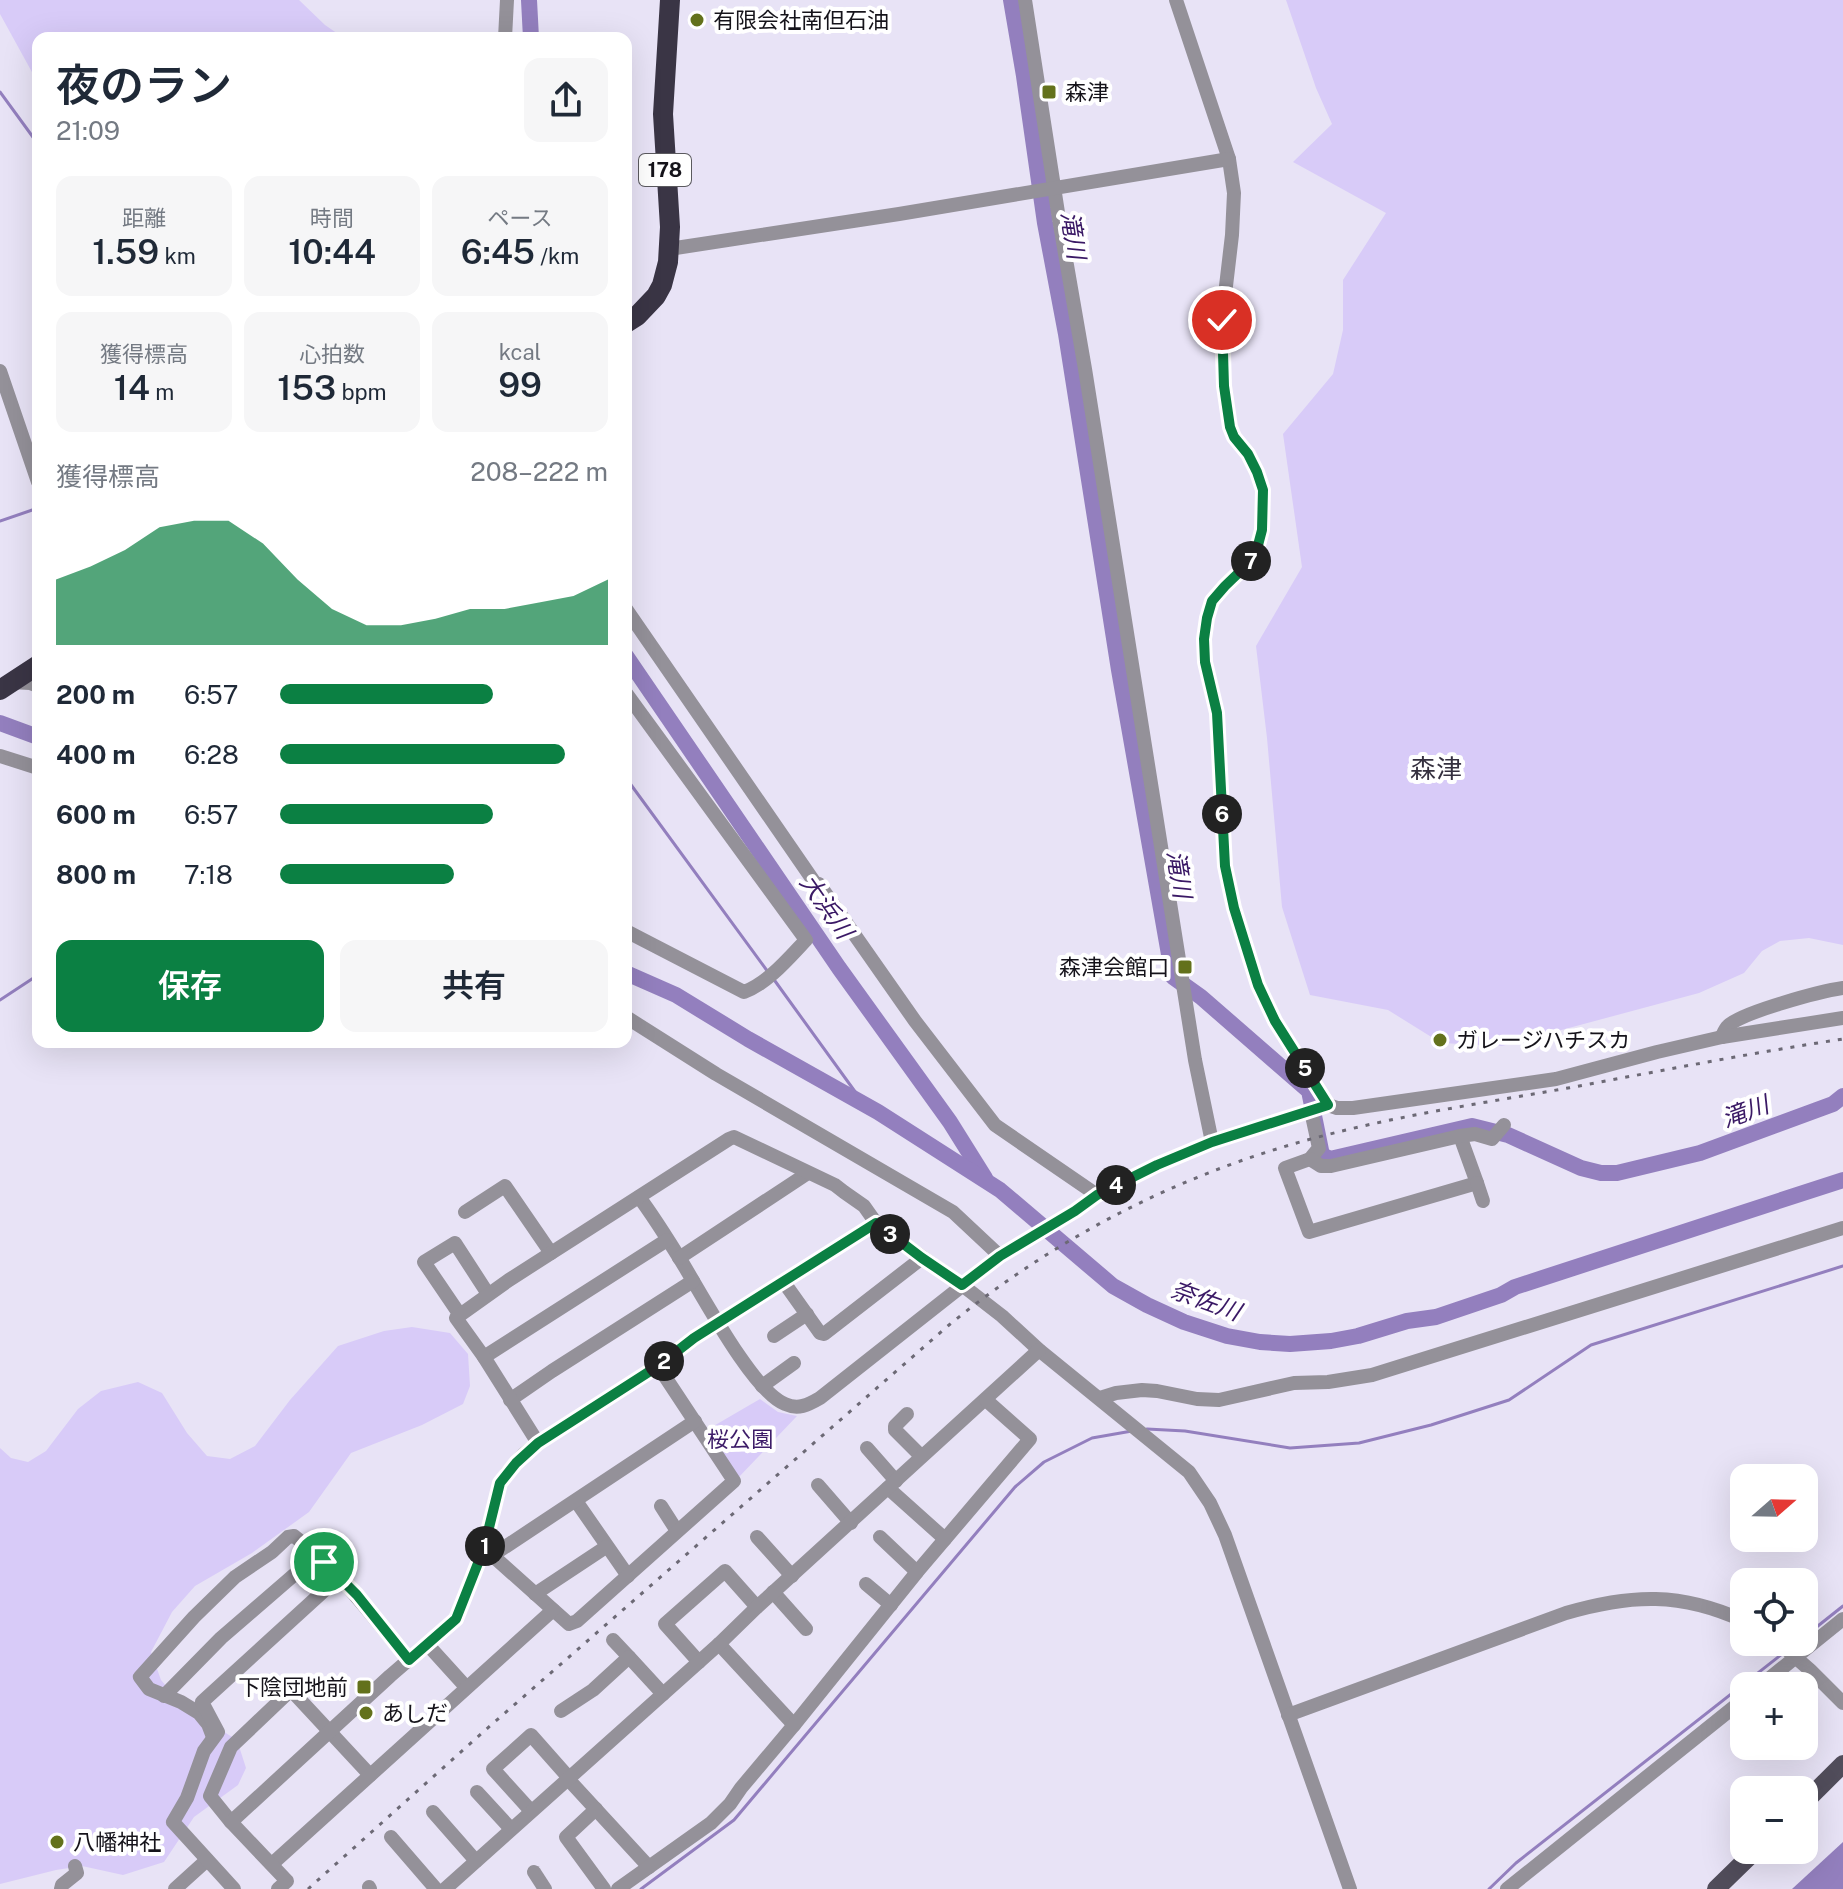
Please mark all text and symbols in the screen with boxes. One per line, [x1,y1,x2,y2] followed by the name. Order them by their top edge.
[713,7,889,33] place label: 有限会社南但石油
[688,11,706,29] marker: 有限会社南但石油
[524,58,608,142] button: share
[56,59,232,111] text: 夜のラン
[1065,79,1109,105] place label: 森津
[1040,83,1058,101] marker: 森津
[56,115,120,146] text: 21:09
[639,154,691,186] road number: 178
[122,205,166,231] text: 距離
[310,205,354,231] text: 時間
[488,205,552,231] text: ペース
[1056,209,1092,264] water label: 滝川
[92,232,159,272] text: 1.59
[288,232,376,272] text: 10:44
[461,232,535,272] text: 6:45
[159,243,196,269] text: km
[535,243,579,269] text: /km
[1188,286,1256,354] pin
[1200,298,1244,342] icon: check
[499,339,541,365] text: kcal
[100,341,188,367] text: 獲得標高
[299,341,365,367] text: 心拍数
[498,365,542,405] text: 99
[114,368,150,408] text: 14
[277,368,336,408] text: 153
[150,379,174,405] text: m
[336,379,387,405] text: bpm
[470,456,608,487] text: 208–222 m
[56,461,160,492] text: 獲得標高
[1231,541,1271,581] pin: 7
[1244,548,1258,574] text: 7
[56,679,135,710] text: 200 m
[184,679,238,710] text: 6:57
[56,739,136,770] text: 400 m
[184,739,239,770] text: 6:28
[1410,753,1462,784] district label: 森津
[1202,794,1242,834] pin: 6
[56,799,136,830] text: 600 m
[184,799,238,830] text: 6:57
[1215,801,1229,827] text: 6
[1162,848,1198,903] water label: 滝川
[56,859,136,890] text: 800 m
[184,859,233,890] text: 7:18
[795,868,861,946] water label: 大浜川
[56,940,324,1032] button: 保存
[340,940,608,1032] button: 共有
[1059,954,1169,980] place label: 森津会館口
[1176,958,1194,976] marker: 森津会館口
[1456,1027,1630,1053] place label: ガレージハチスカ
[1431,1031,1449,1049] marker: ガレージハチスカ
[1285,1048,1325,1088] pin: 5
[1298,1055,1312,1081] text: 5
[1718,1089,1775,1132] water label: 滝川
[1096,1165,1136,1205] pin: 4
[1109,1172,1123,1198] text: 4
[870,1214,910,1254] pin: 3
[883,1221,897,1247] text: 3
[1167,1275,1247,1326] water label: 奈佐川
[644,1341,684,1381] pin: 2
[657,1348,671,1374] text: 2
[707,1426,773,1452] park label: 桜公園
[1730,1464,1818,1552] north arrow
[1730,1464,1818,1864] map controls
[465,1526,505,1566] pin: 1
[290,1528,358,1596] pin
[480,1533,490,1559] text: 1
[302,1540,346,1584] icon: arrive
[1730,1568,1818,1656] button: locate
[1730,1672,1818,1760] button: +
[238,1674,348,1700] place label: 下陰団地前
[355,1678,373,1696] marker: 下陰団地前
[382,1700,448,1726] place label: あしだ
[357,1704,375,1722] marker: あしだ
[1730,1776,1818,1864] button: −
[73,1829,161,1855] place label: 八幡神社
[48,1833,66,1851] marker: 八幡神社

